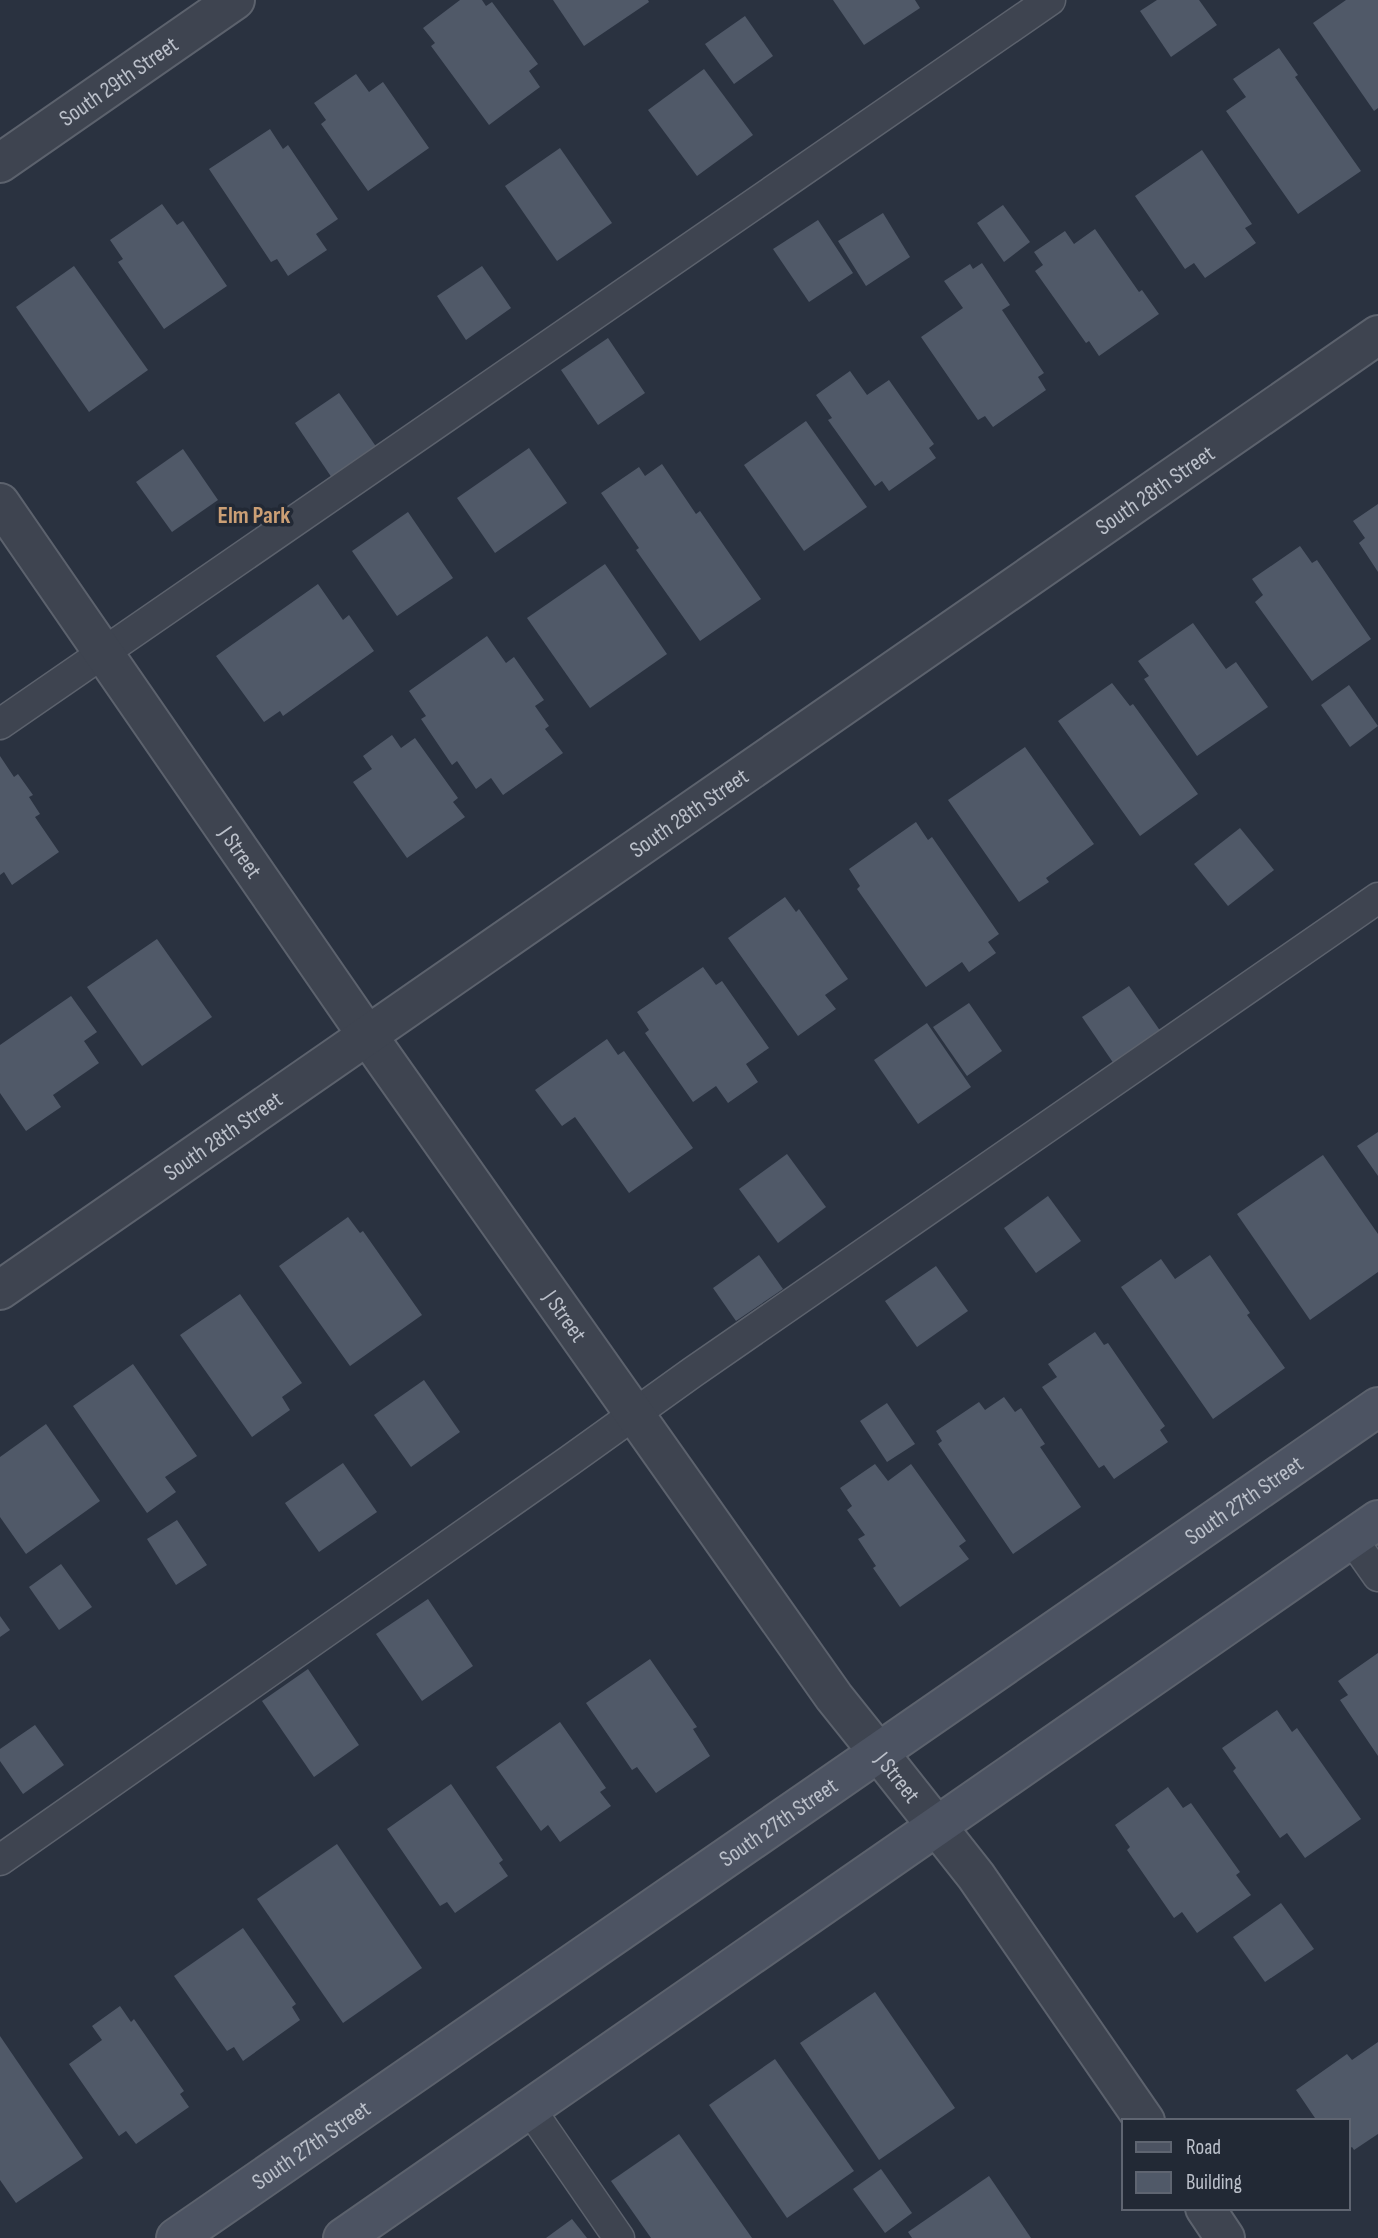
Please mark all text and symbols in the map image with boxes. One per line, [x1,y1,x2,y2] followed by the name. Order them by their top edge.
[54,31,184,133] street label: South 29th Street
[1091,440,1220,541] street label: South 28th Street
[218,501,290,530] district label: Elm Park
[625,763,754,864] street label: South 28th Street
[212,820,268,884] street label: J Street
[159,1086,288,1187] street label: South 28th Street
[536,1284,592,1348] street label: J Street
[1180,1450,1309,1551] street label: South 27th Street
[868,1746,926,1809] street label: J Street
[714,1772,843,1873] street label: South 27th Street
[247,2095,376,2196] street label: South 27th Street
[1122,2119,1350,2210] legend
[1186,2135,1221,2160] text: Road
[1186,2170,1242,2195] text: Building

